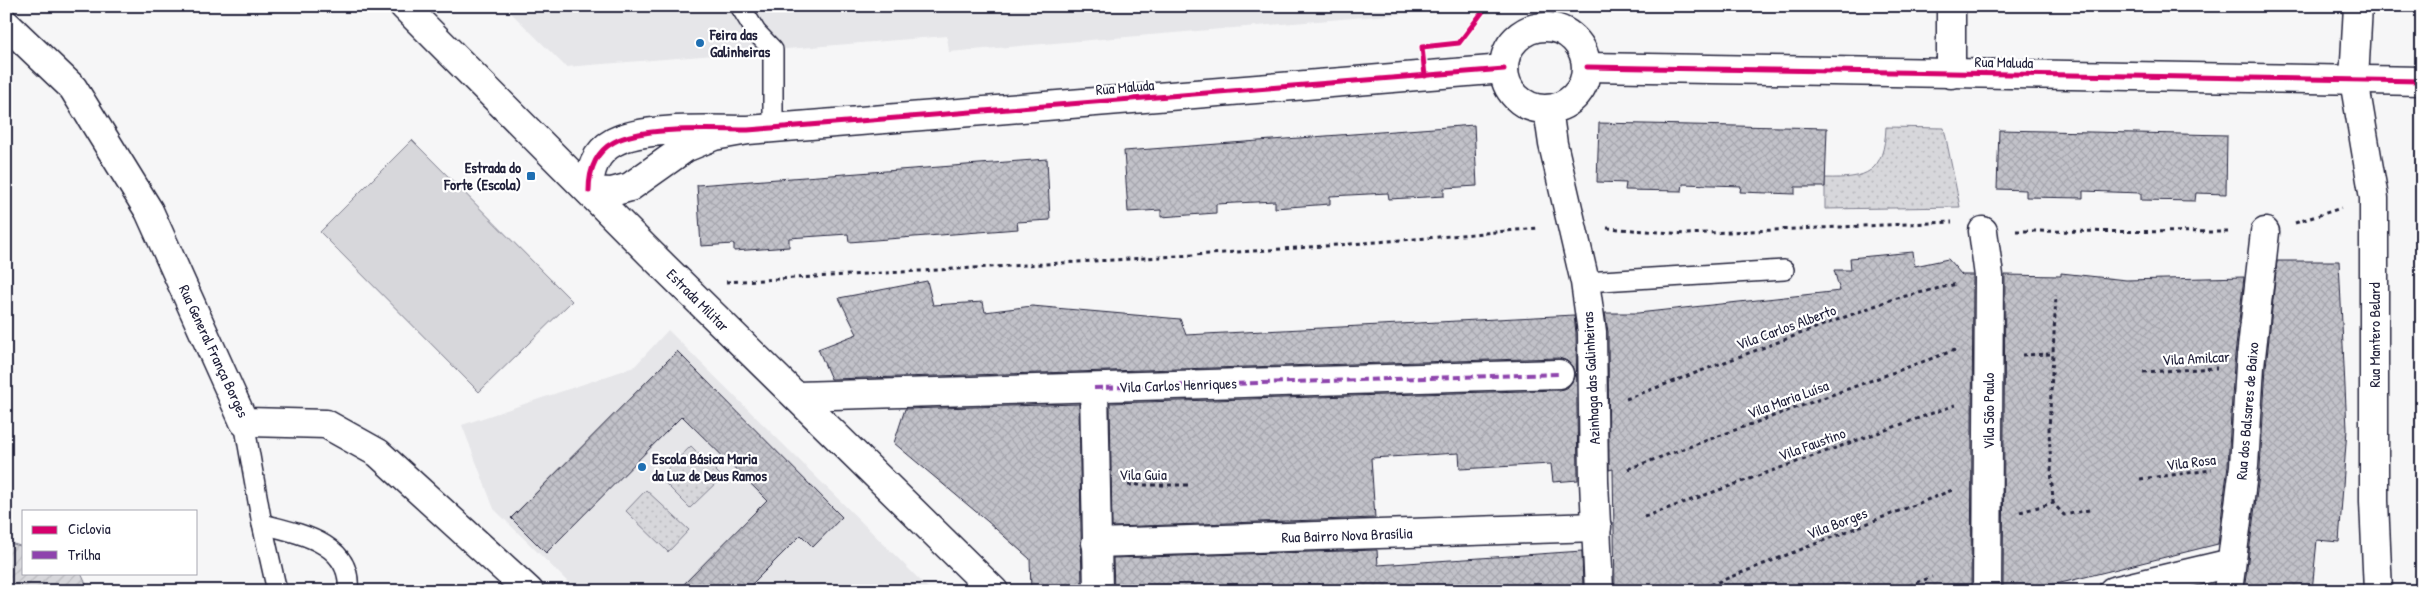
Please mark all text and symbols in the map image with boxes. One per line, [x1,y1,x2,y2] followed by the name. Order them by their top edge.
[709,24,770,62] place label: Feira das Galinheiras
[694,37,706,49] marker: Feira das Galinheiras
[1974,51,2034,73] street label: Rua Maluda
[1095,74,1155,100] street label: Rua Maluda
[443,157,521,195] place label: Estrada do Forte (Escola)
[525,170,537,182] marker: Estrada do Forte (Escola)
[662,264,734,336] street label: Estrada Militar
[174,281,254,421] street label: Rua General França Borges
[2364,282,2385,388] street label: Rua Mantero Belard
[1733,299,1839,355] street label: Vila Carlos Alberto
[1577,311,1605,445] street label: Azinhaga das Galinheiras
[2231,341,2263,481] street label: Rua dos Balsares de Baixo
[2162,346,2230,370] street label: Vila Amilcar
[1119,372,1237,398] street label: Vila Carlos Henriques
[1978,373,1999,449] street label: Vila São Paulo
[1744,375,1832,423] street label: Vila Maria Luísa
[1776,422,1848,466] street label: Vila Faustino
[652,448,767,486] place label: Escola Básica Maria da Luz de Deus Ramos
[2165,449,2217,475] street label: Vila Rosa
[636,461,648,473] marker: Escola Básica Maria da Luz de Deus Ramos
[1119,464,1167,485] street label: Vila Guia
[1804,502,1870,544] street label: Vila Borges
[22,510,198,574] legend
[68,518,111,539] text: Ciclovia
[1281,522,1413,548] street label: Rua Bairro Nova Brasília
[68,544,100,565] text: Trilha

